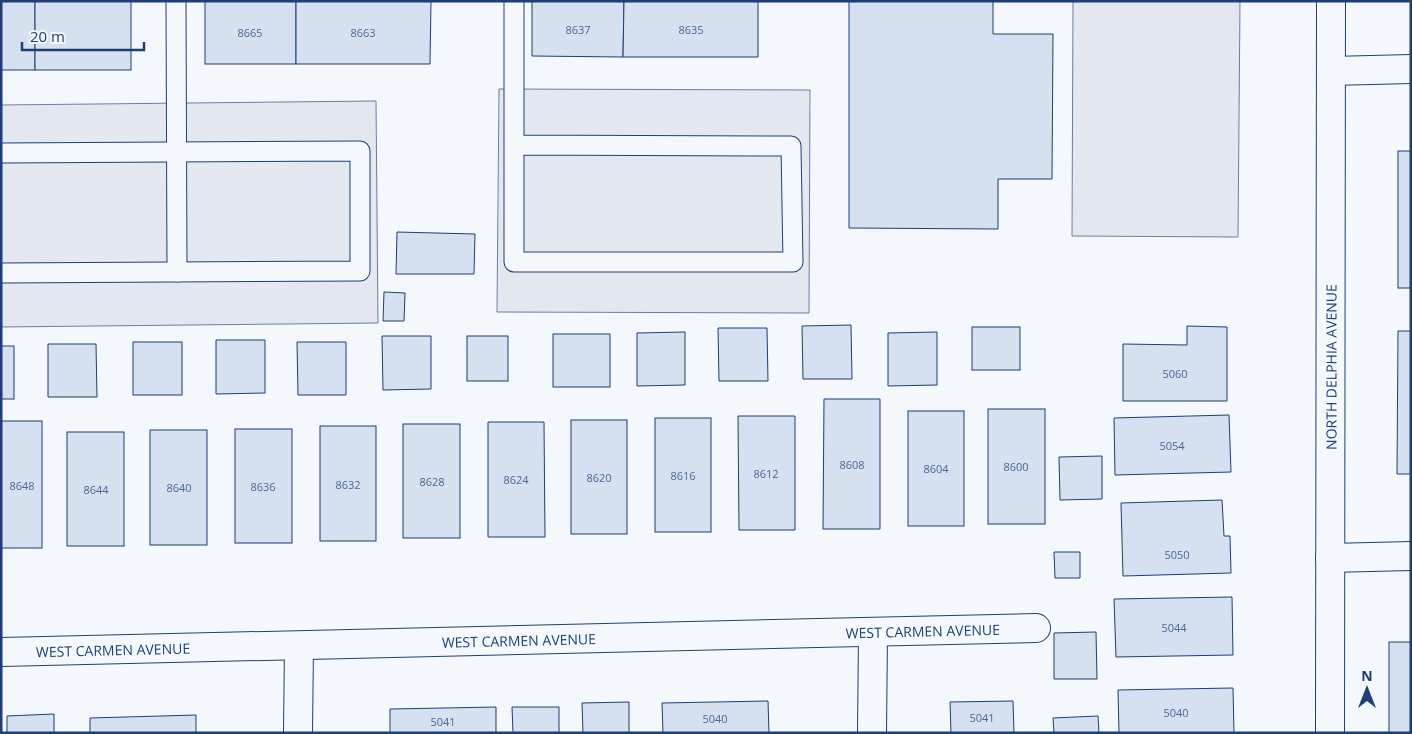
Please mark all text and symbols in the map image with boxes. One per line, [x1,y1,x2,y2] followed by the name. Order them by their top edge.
[22,20,145,52] scale bar
[565,22,591,37] house number: 8637
[678,22,704,37] house number: 8635
[237,25,263,40] house number: 8665
[350,25,376,40] house number: 8663
[30,26,65,46] text: 20 m
[1321,284,1340,450] street label: NORTH DELPHIA AVENUE
[1162,366,1188,381] house number: 5060
[1159,438,1185,453] house number: 5054
[839,457,865,472] house number: 8608
[1003,459,1029,474] house number: 8600
[923,461,949,476] house number: 8604
[753,466,779,481] house number: 8612
[670,468,696,483] house number: 8616
[586,470,612,485] house number: 8620
[503,472,529,487] house number: 8624
[419,474,445,489] house number: 8628
[335,477,361,492] house number: 8632
[9,478,35,493] house number: 8648
[250,479,276,494] house number: 8636
[166,480,192,495] house number: 8640
[83,482,109,497] house number: 8644
[1164,547,1190,562] house number: 5050
[845,619,1000,642] street label: WEST CARMEN AVENUE
[1161,620,1187,635] house number: 5044
[442,629,596,651] street label: WEST CARMEN AVENUE
[36,638,190,661] street label: WEST CARMEN AVENUE
[1342,664,1392,714] north arrow
[1361,666,1373,685] text: N
[1163,705,1189,720] house number: 5040
[969,710,995,725] house number: 5041
[702,711,728,726] house number: 5040
[430,714,456,729] house number: 5041

